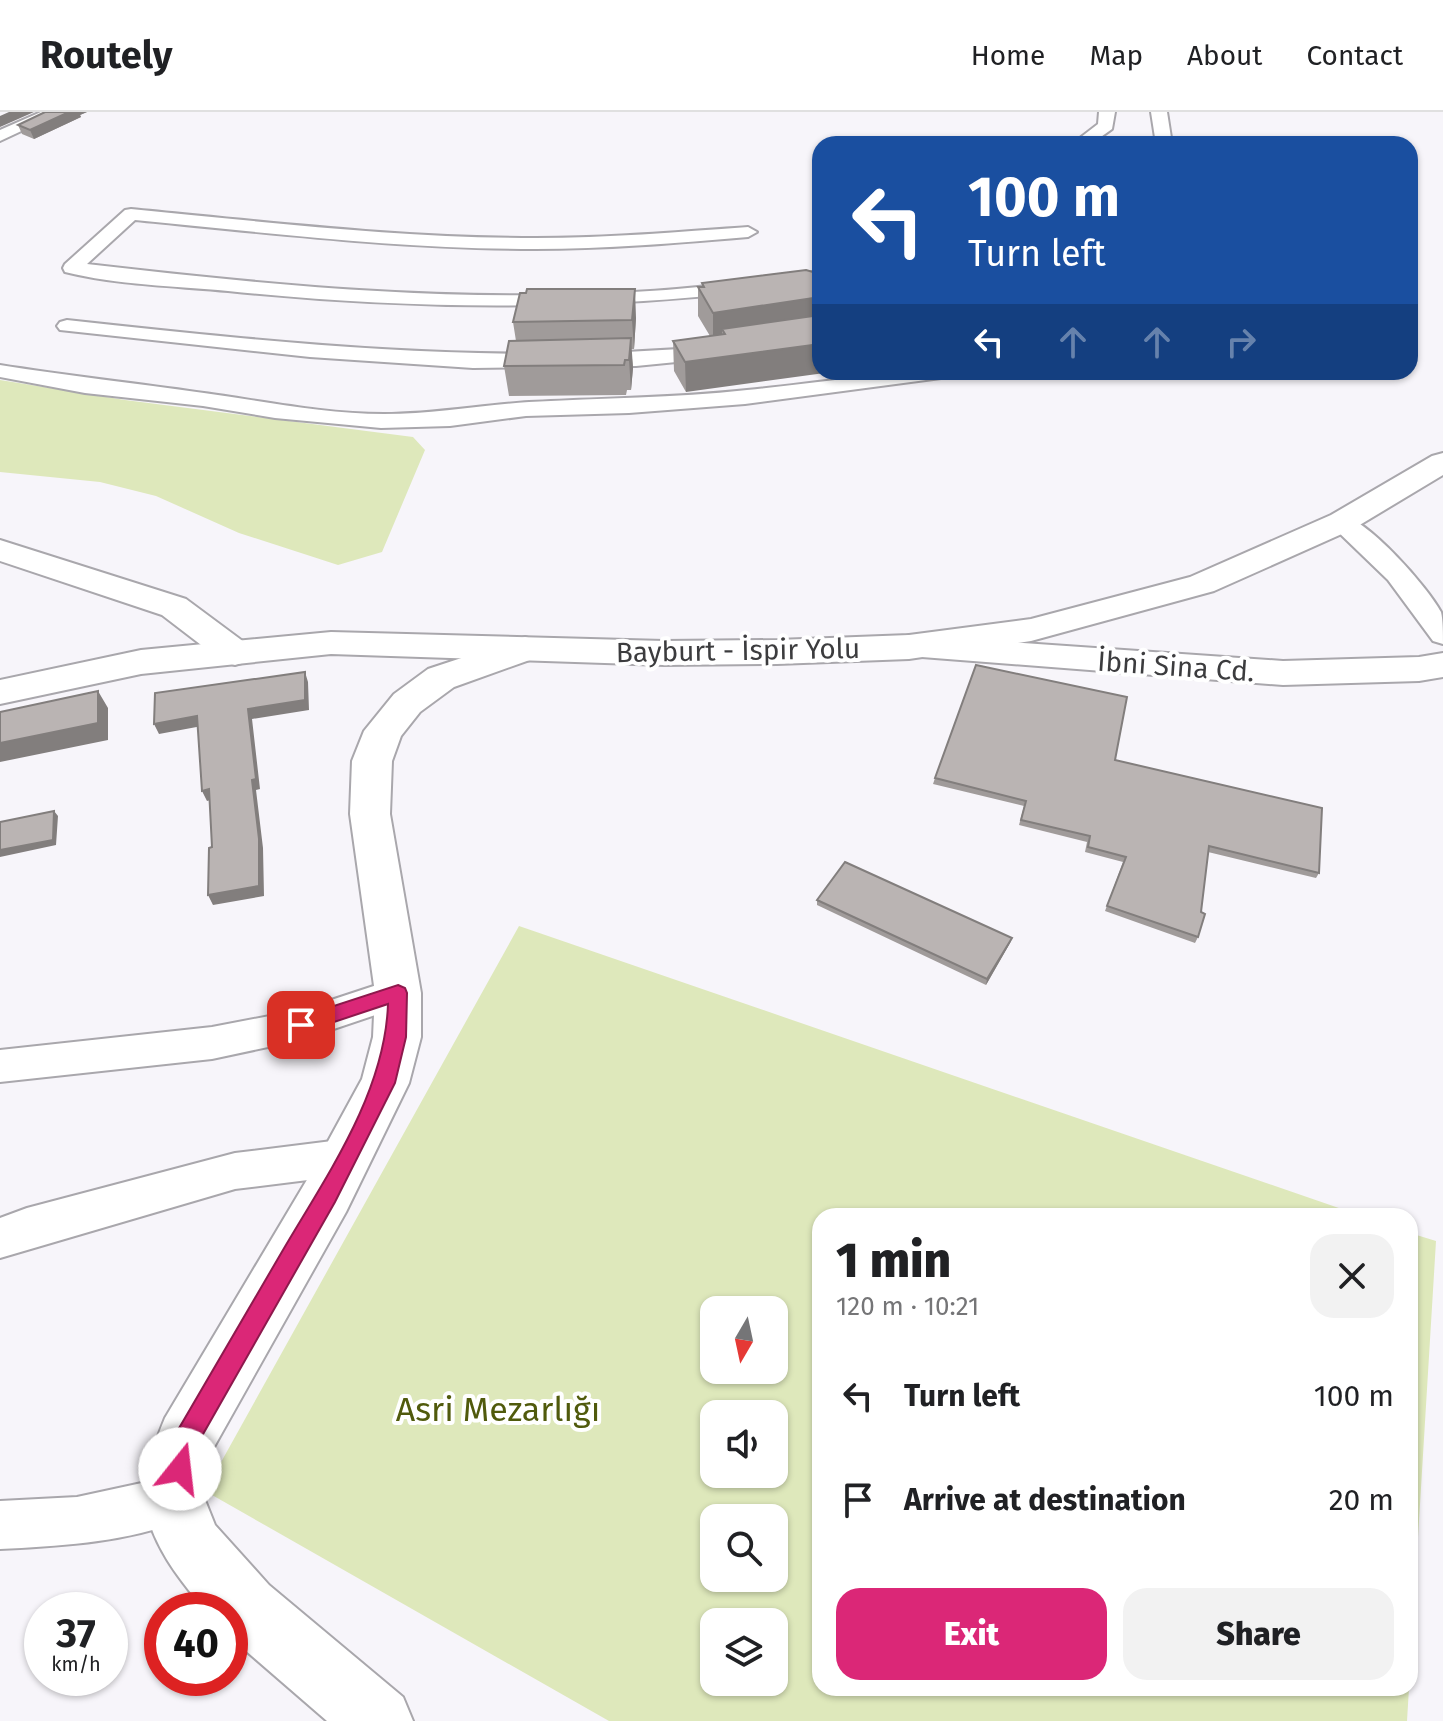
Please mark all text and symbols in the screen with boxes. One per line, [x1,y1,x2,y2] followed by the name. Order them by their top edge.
[40,32,172,78] text: Routely
[971,39,1045,72] text: Home
[1089,39,1143,72] text: Map
[1187,39,1262,72] text: About
[1306,39,1403,72] text: Contact
[968,164,1120,231] text: 100 m
[836,168,940,272] icon: left
[968,232,1106,276] text: Turn left
[967,320,1011,364] icon: left
[1051,320,1095,364] icon: ahead
[1135,320,1179,364] icon: ahead
[1219,320,1263,364] icon: right
[616,632,860,669] street label: Bayburt - İspir Yolu
[1096,645,1256,688] street label: İbni Sina Cd.
[267,991,335,1059] pin
[279,1003,323,1047] icon: arrive
[836,1232,951,1290] text: 1 min
[1310,1234,1394,1318] button: close
[836,1291,979,1322] text: 120 m · 10:21
[700,1296,788,1384] north arrow
[700,1296,788,1696] map controls
[836,1374,880,1418] icon: left
[904,1378,1020,1414] text: Turn left
[1314,1378,1394,1414] text: 100 m
[396,1389,600,1430] park label: Asri Mezarlığı
[700,1400,788,1488] button: sound
[138,1427,222,1511] position arrow
[836,1478,880,1522] icon: arrive
[904,1482,1186,1518] text: Arrive at destination
[1329,1482,1394,1518] text: 20 m
[700,1504,788,1592] button: search
[836,1588,1107,1680] button: Exit
[1123,1588,1394,1680] button: Share
[144,1592,248,1696] speed limit sign: 40
[700,1608,788,1696] button: layers
[56,1610,96,1658] text: 37
[51,1652,101,1676] text: km/h

